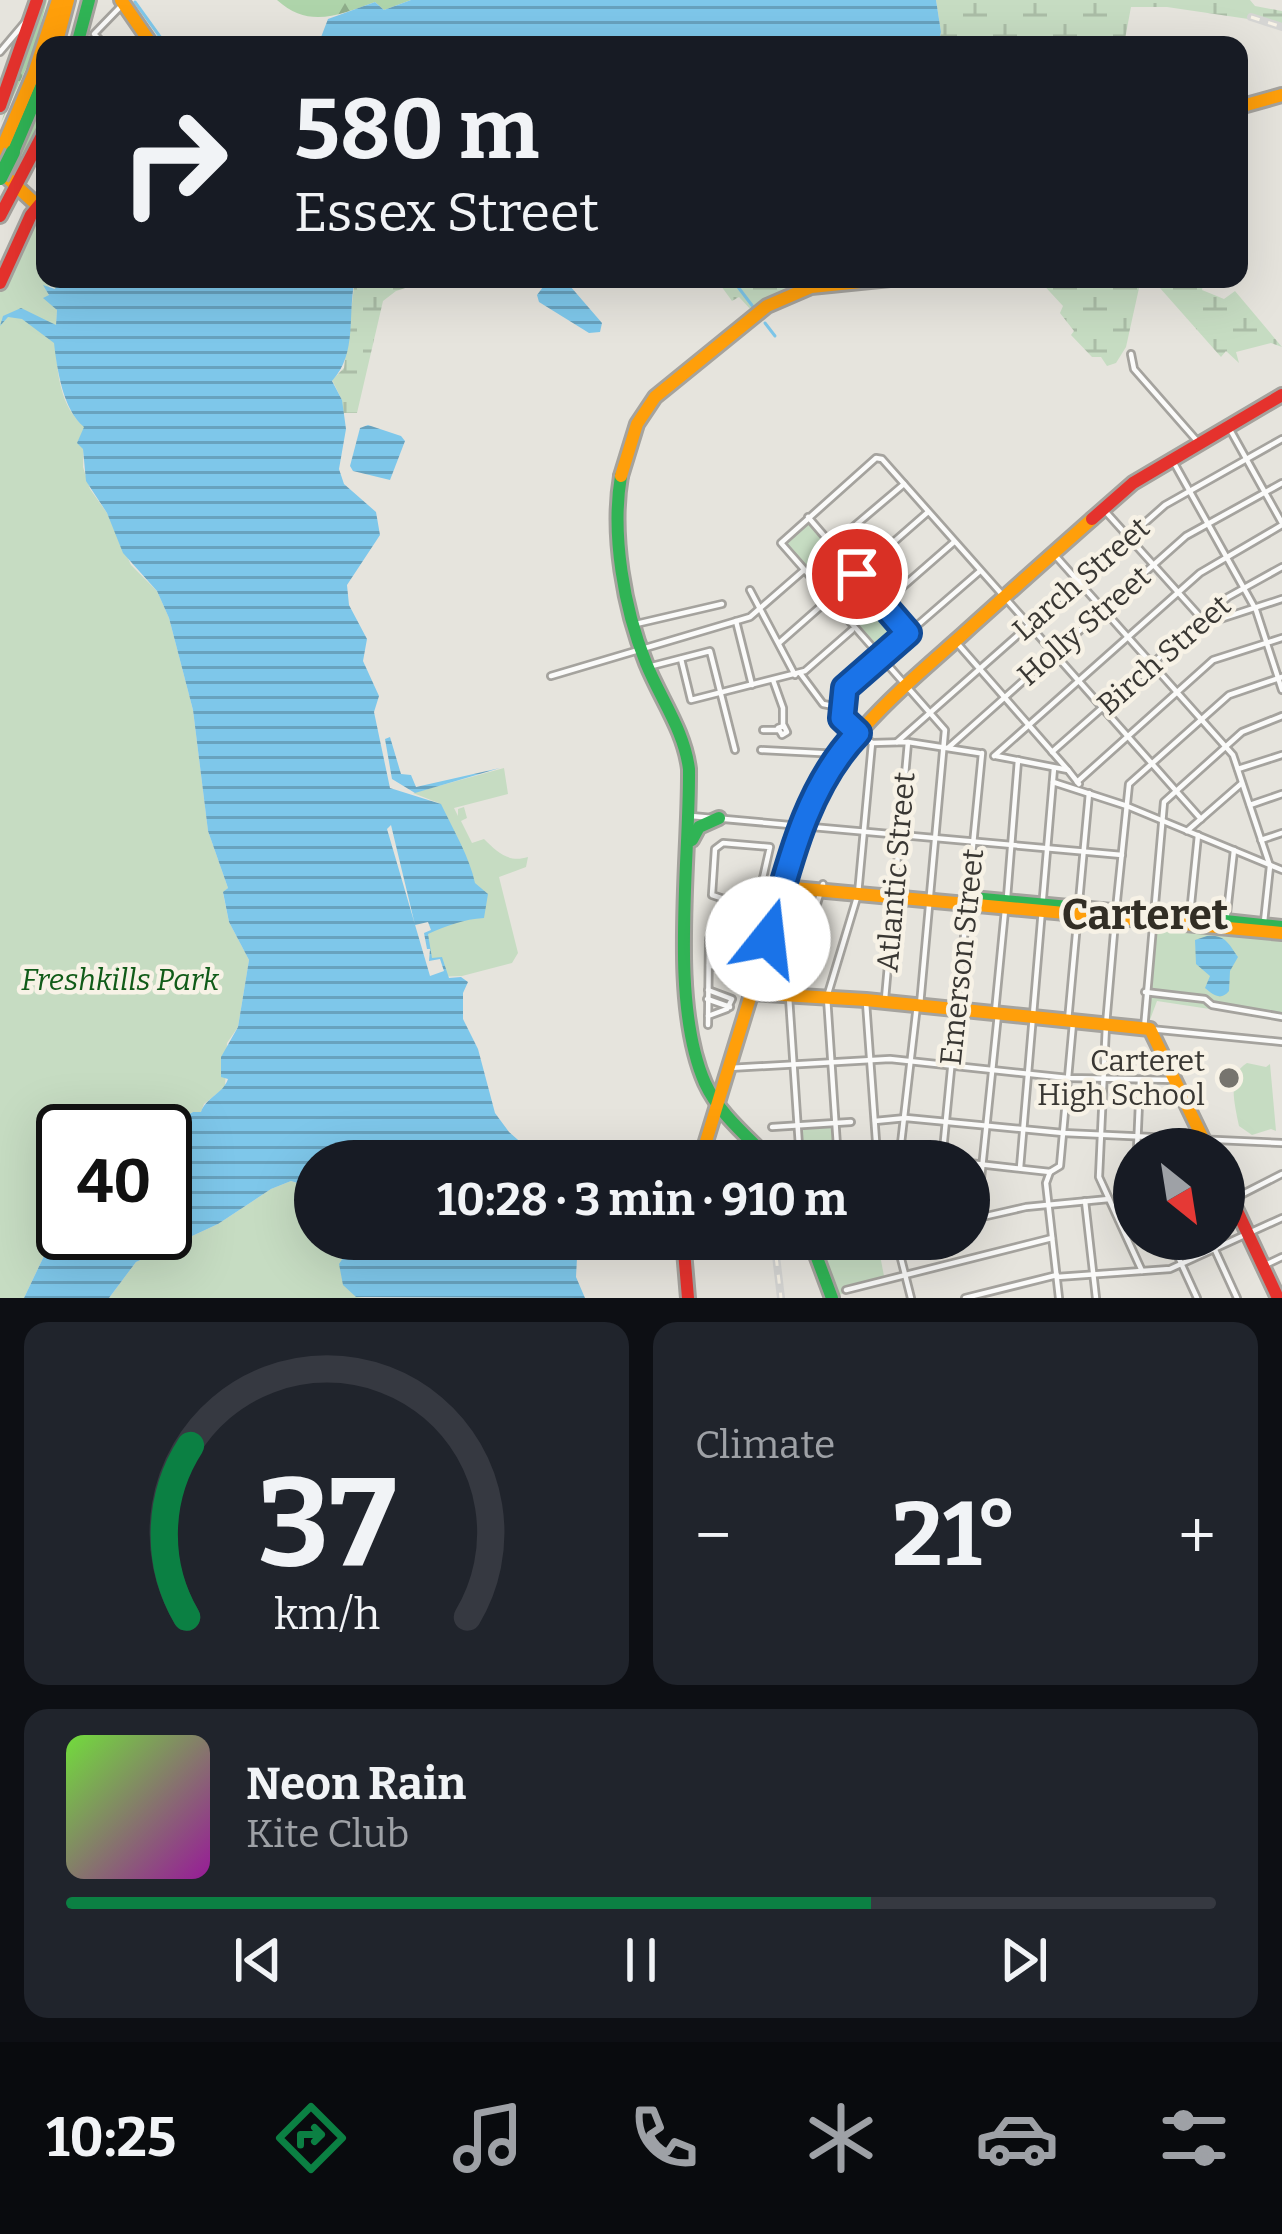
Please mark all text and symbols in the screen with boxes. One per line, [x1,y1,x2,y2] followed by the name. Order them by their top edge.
[294,79,539,180] text: 580 m
[96,84,252,240] icon: right
[294,181,599,245] text: Essex Street
[1005,510,1157,648] street label: Larch Street
[806,523,908,625] pin
[824,541,890,607] icon: arrive
[1010,559,1158,693] street label: Holly Street
[1090,587,1238,723] street label: Birch Street
[869,770,923,973] street label: Atlantic Street
[933,847,991,1067] street label: Emerson Street
[705,876,831,1002] position arrow
[1062,890,1229,940] district label: Carteret
[21,962,220,998] park label: Freshkills Park
[1037,1043,1205,1113] place label: Carteret High School
[1216,1065,1242,1091] marker: Carteret High School
[36,1104,192,1260] speed limit sign: 40
[1113,1128,1245,1260] north arrow
[1113,1128,1245,1260] map controls
[437,1173,847,1227] text: 10:28 · 3 min · 910 m
[695,1422,835,1468] text: Climate
[257,1449,396,1599] text: 37
[892,1481,1018,1589] text: 21°
[695,1496,731,1575] text: −
[1178,1496,1216,1575] text: +
[273,1588,380,1639] text: km/h
[246,1757,466,1811] text: Neon Rain
[246,1811,409,1857] text: Kite Club
[225,1927,291,1993] icon: previous
[608,1927,674,1993] icon: pause
[991,1927,1057,1993] icon: next
[269,2096,353,2180] icon: directions
[446,2096,530,2180] icon: music
[622,2096,706,2180] icon: phone
[799,2096,883,2180] icon: climate
[975,2096,1059,2180] icon: car
[1152,2096,1236,2180] icon: filters
[46,2106,176,2170] text: 10:25

